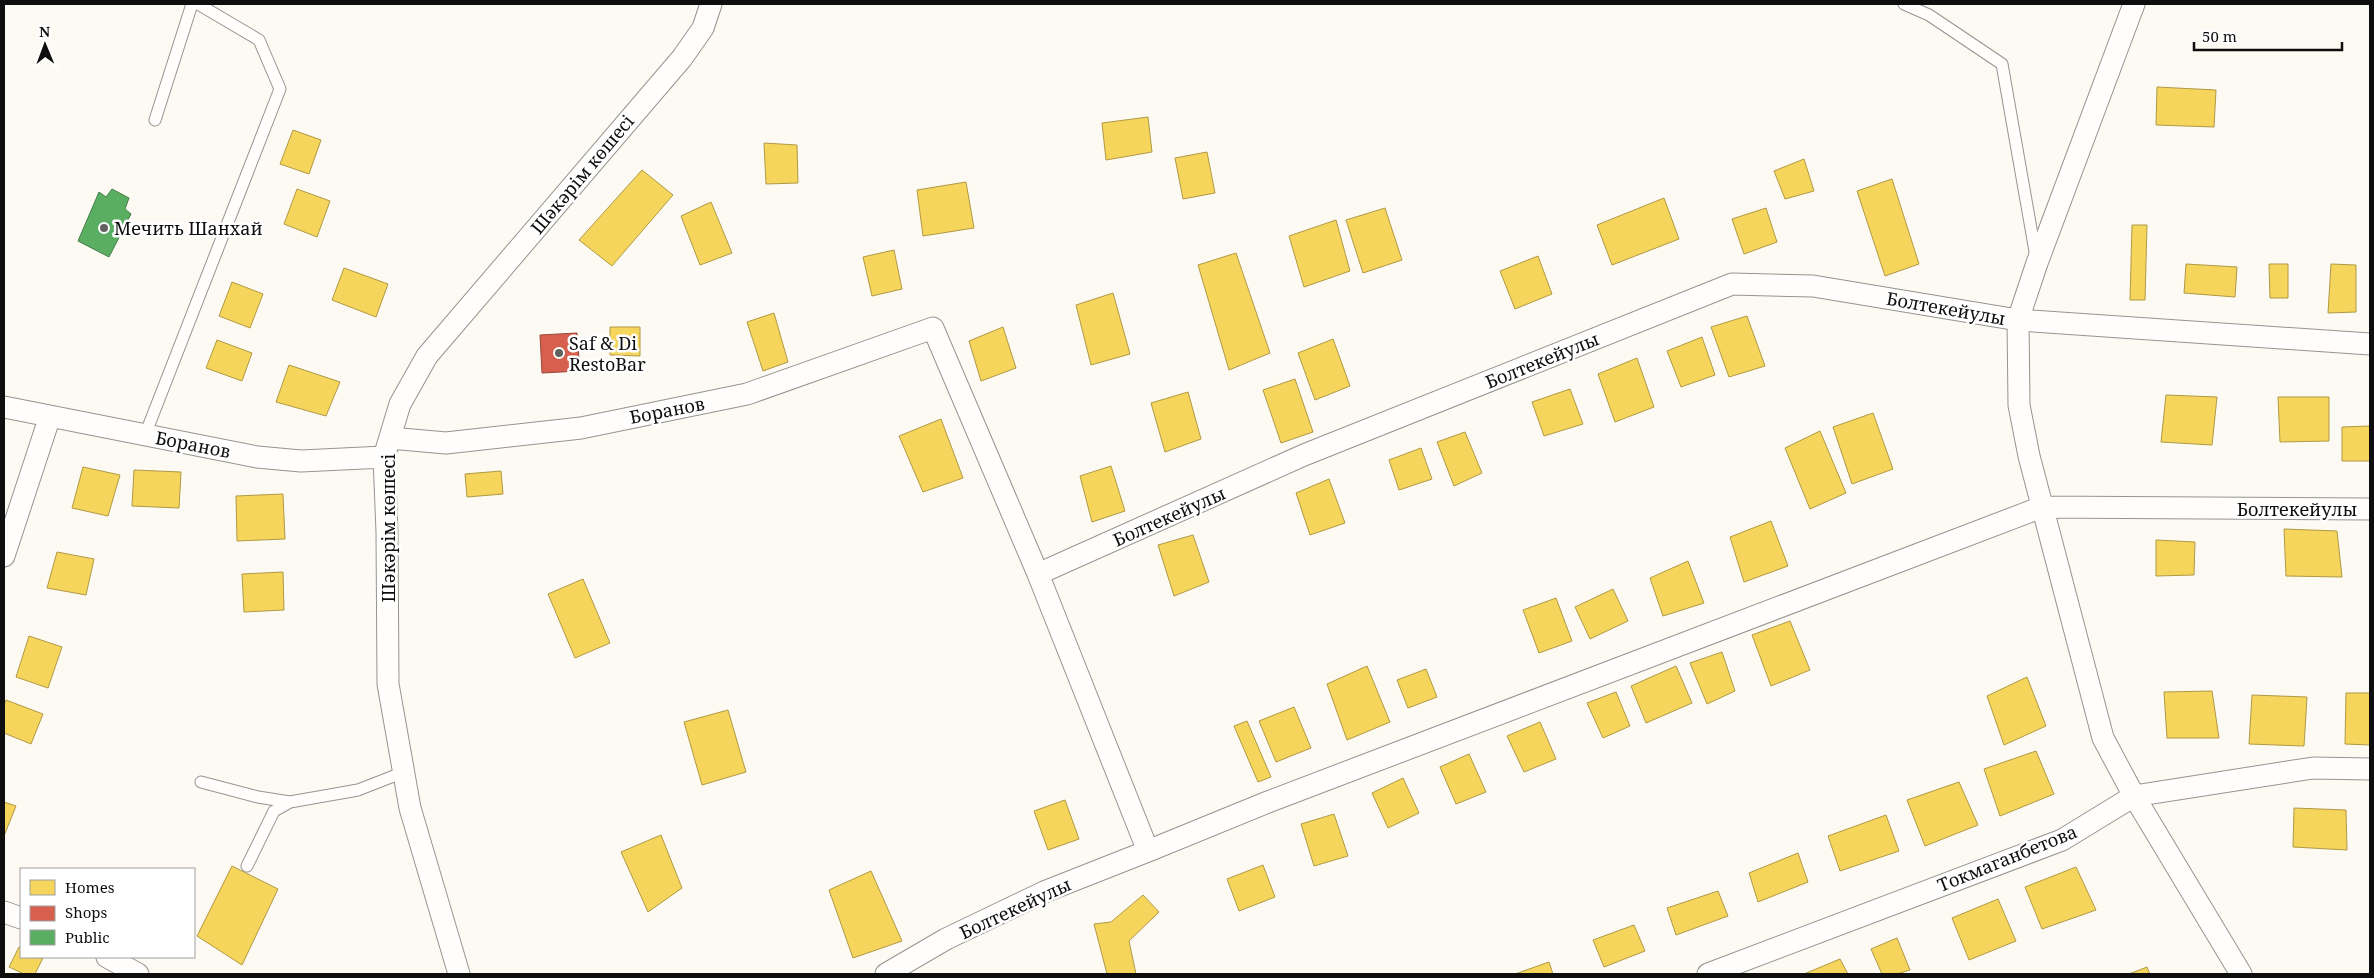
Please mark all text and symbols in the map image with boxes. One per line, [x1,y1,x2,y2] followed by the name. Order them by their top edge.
[20,20,70,70] north arrow
[2194,20,2342,52] scale bar
[39,22,50,41] text: N
[2202,26,2237,46] text: 50 m
[525,109,639,239] street label: Шәкәрім көшесі
[114,216,263,240] place label: Мечить Шанхай
[98,222,110,234] marker: Мечить Шанхай
[1885,286,2008,330] street label: Болтекейулы
[1482,326,1603,394] street label: Болтекейулы
[569,331,646,376] place label: Saf & Di RestoBar
[553,347,565,359] marker: Saf & Di RestoBar
[627,391,707,429] street label: Боранов
[153,425,233,463] street label: Боранов
[376,453,400,603] street label: Шәкәрім көшесі
[1109,480,1229,551] street label: Болтекейулы
[2237,497,2357,521] street label: Болтекейулы
[1934,819,2080,897] street label: Токмаганбетова
[20,868,195,958] legend
[955,872,1075,944] street label: Болтекейулы
[65,877,115,897] text: Homes
[65,902,108,922] text: Shops
[65,927,110,947] text: Public

